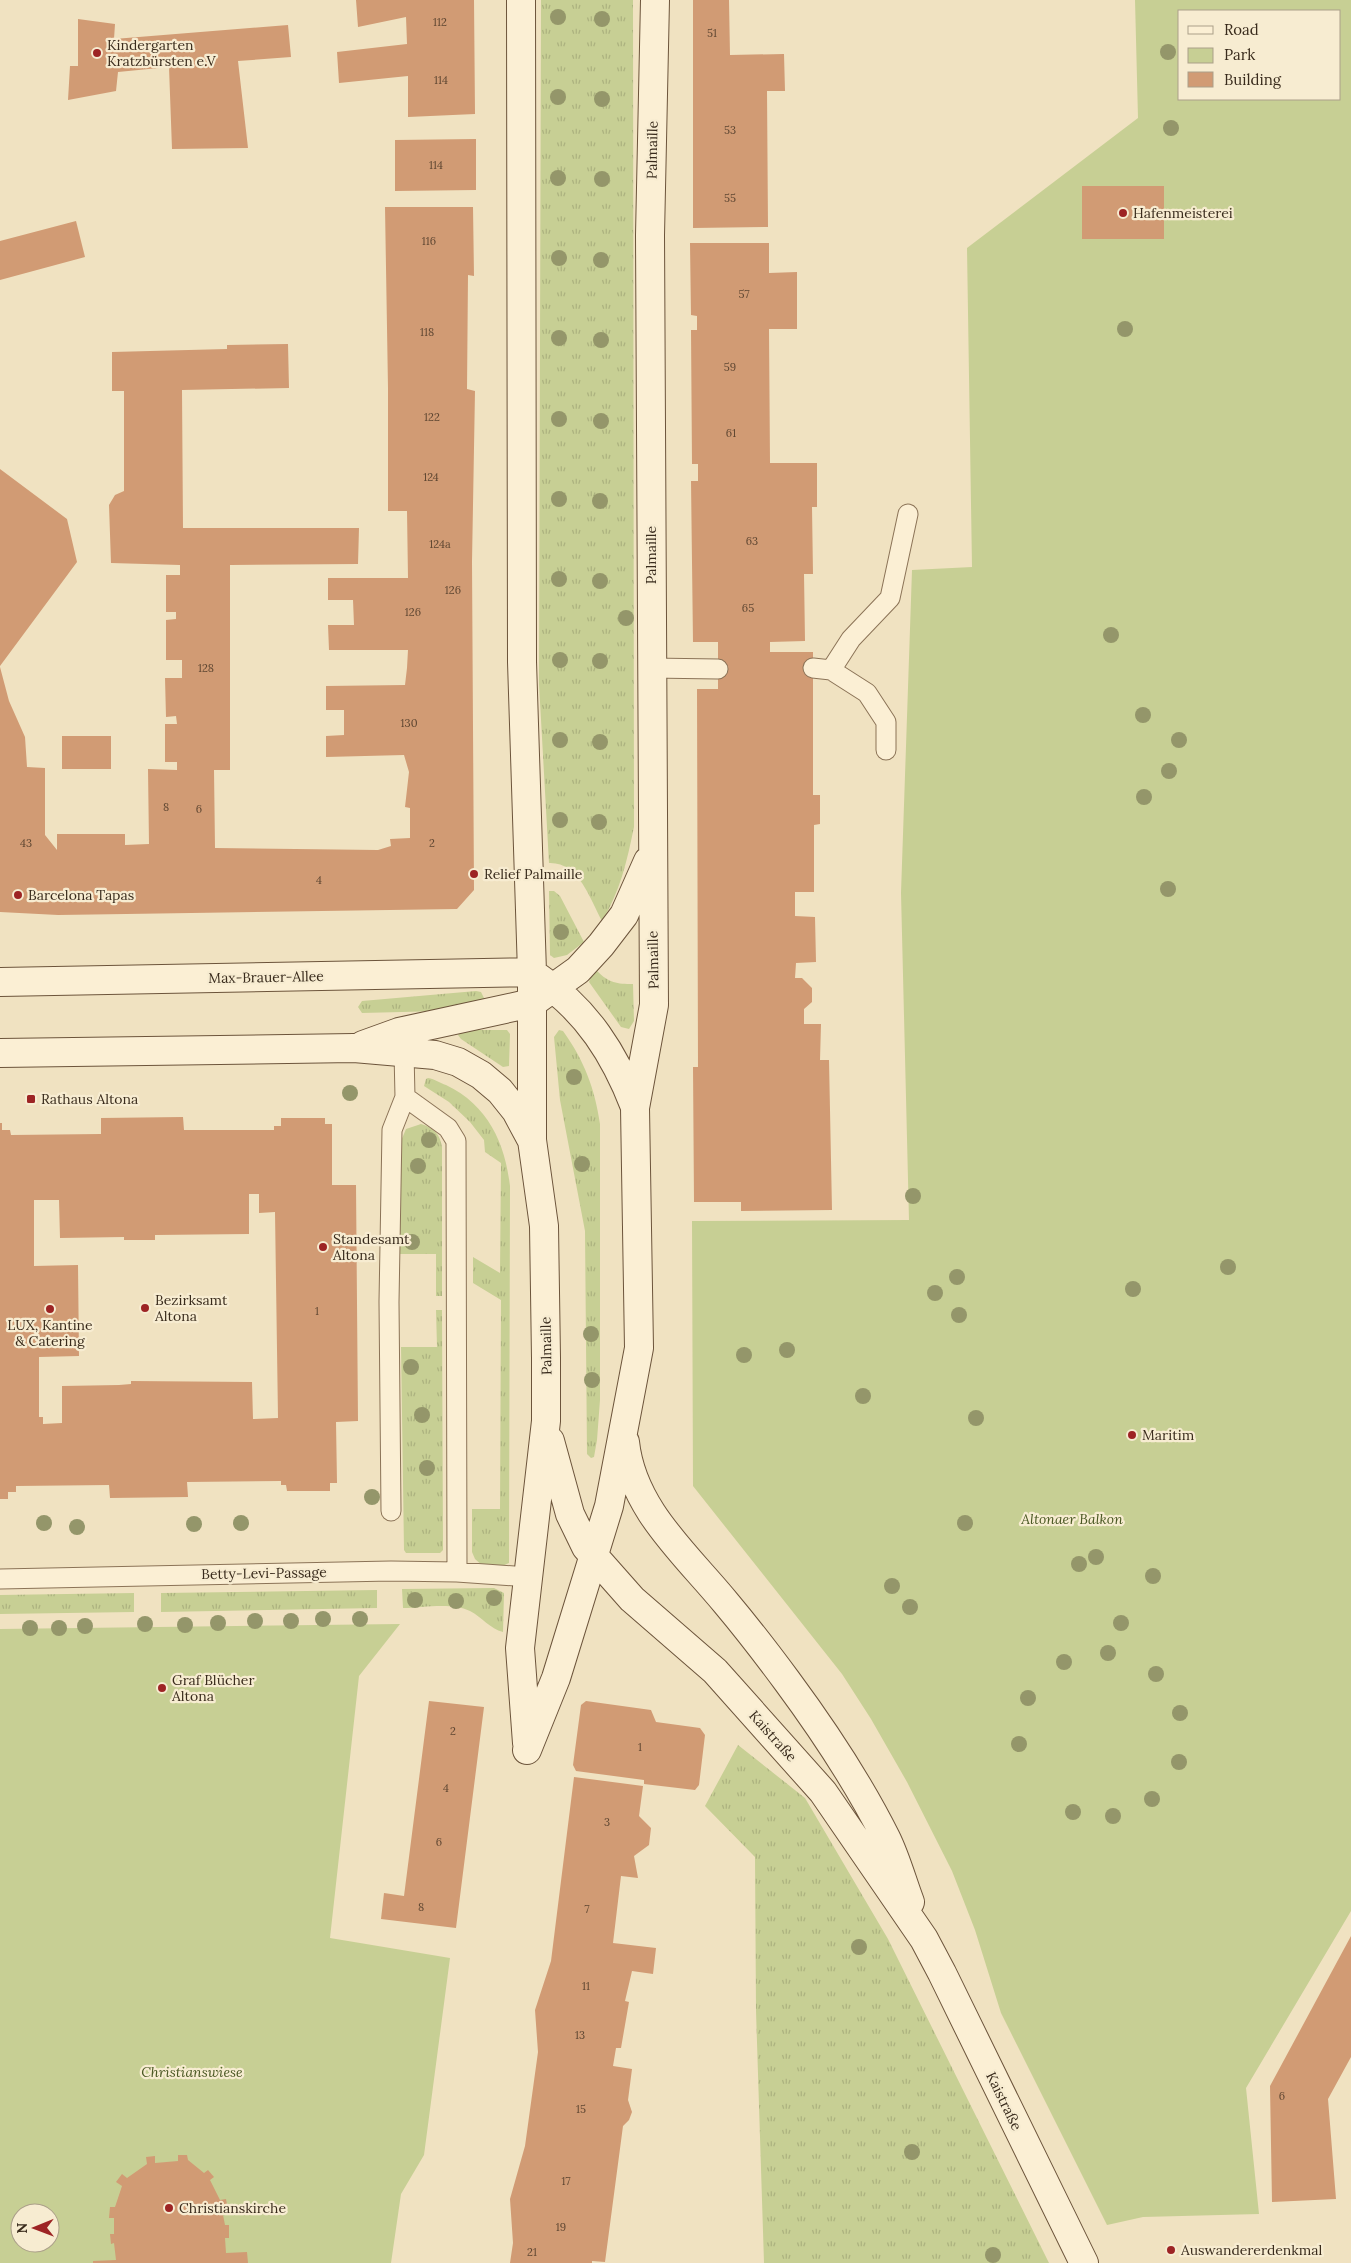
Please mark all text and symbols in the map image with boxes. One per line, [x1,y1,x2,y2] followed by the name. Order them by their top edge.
[1178,10,1341,100] legend
[433,15,447,29] house number: 112
[1224,20,1259,39] text: Road
[707,26,717,40] house number: 51
[107,36,217,70] place label: Kindergarten Kratzbürsten e.V
[1224,45,1255,64] text: Park
[91,47,103,59] marker: Kindergarten Kratzbürsten e.V
[1224,70,1282,89] text: Building
[434,73,448,87] house number: 114
[642,120,662,179] street label: Palmaille
[724,123,736,137] house number: 53
[429,158,443,172] house number: 114
[724,191,736,205] house number: 55
[1133,204,1233,222] place label: Hafenmeisterei
[1117,207,1129,219] marker: Hafenmeisterei
[422,234,436,248] house number: 116
[738,287,750,301] house number: 57
[420,325,434,339] house number: 118
[724,360,736,374] house number: 59
[424,410,440,424] house number: 122
[726,426,736,440] house number: 61
[423,470,439,484] house number: 124
[642,525,660,584] street label: Palmaille
[746,534,758,548] house number: 63
[429,537,451,551] house number: 124a
[445,583,461,597] house number: 126
[742,601,754,615] house number: 65
[405,605,421,619] house number: 126
[198,661,214,675] house number: 128
[401,716,418,730] house number: 130
[163,800,169,814] house number: 8
[196,802,202,816] house number: 6
[20,836,32,850] house number: 43
[429,836,435,850] house number: 2
[484,865,583,883] place label: Relief Palmaille
[468,868,480,880] marker: Relief Palmaille
[316,873,322,887] house number: 4
[28,886,134,904] place label: Barcelona Tapas
[12,889,24,901] marker: Barcelona Tapas
[643,930,663,989] street label: Palmaille
[208,967,324,987] street label: Max-Brauer-Allee
[41,1090,138,1108] place label: Rathaus Altona
[25,1093,37,1105] marker: Rathaus Altona
[332,1230,410,1264] place label: Standesamt Altona
[317,1241,329,1253] marker: Standesamt Altona
[154,1291,228,1325] place label: Bezirksamt Altona
[139,1302,151,1314] marker: Bezirksamt Altona
[44,1303,56,1315] marker: LUX, Kantine & Catering
[315,1304,319,1318] house number: 1
[7,1316,93,1350] place label: LUX, Kantine & Catering
[536,1316,556,1375] street label: Palmaille
[1142,1426,1195,1444] place label: Maritim
[1126,1429,1138,1441] marker: Maritim
[1020,1510,1123,1528] park label: Altonaer Balkon
[201,1563,327,1583] street label: Betty-Levi-Passage
[171,1671,255,1705] place label: Graf Blücher Altona
[156,1682,168,1694] marker: Graf Blücher Altona
[745,1707,801,1766] street label: Kaistraße
[450,1724,456,1738] house number: 2
[638,1740,642,1754] house number: 1
[443,1781,449,1795] house number: 4
[604,1815,610,1829] house number: 3
[436,1835,442,1849] house number: 6
[418,1900,424,1914] house number: 8
[584,1902,590,1916] house number: 7
[582,1979,590,1993] house number: 11
[575,2028,585,2042] house number: 13
[141,2063,243,2081] park label: Christianswiese
[982,2069,1026,2134] street label: Kaistraße
[1279,2089,1285,2103] house number: 6
[576,2102,586,2116] house number: 15
[561,2174,571,2188] house number: 17
[179,2199,286,2217] place label: Christianskirche
[163,2202,175,2214] marker: Christianskirche
[10,2203,60,2253] north arrow
[556,2220,566,2234] house number: 19
[13,2222,31,2234] text: N
[1180,2241,1323,2259] place label: Auswandererdenkmal
[1165,2244,1177,2256] marker: Auswandererdenkmal
[527,2245,537,2259] house number: 21

